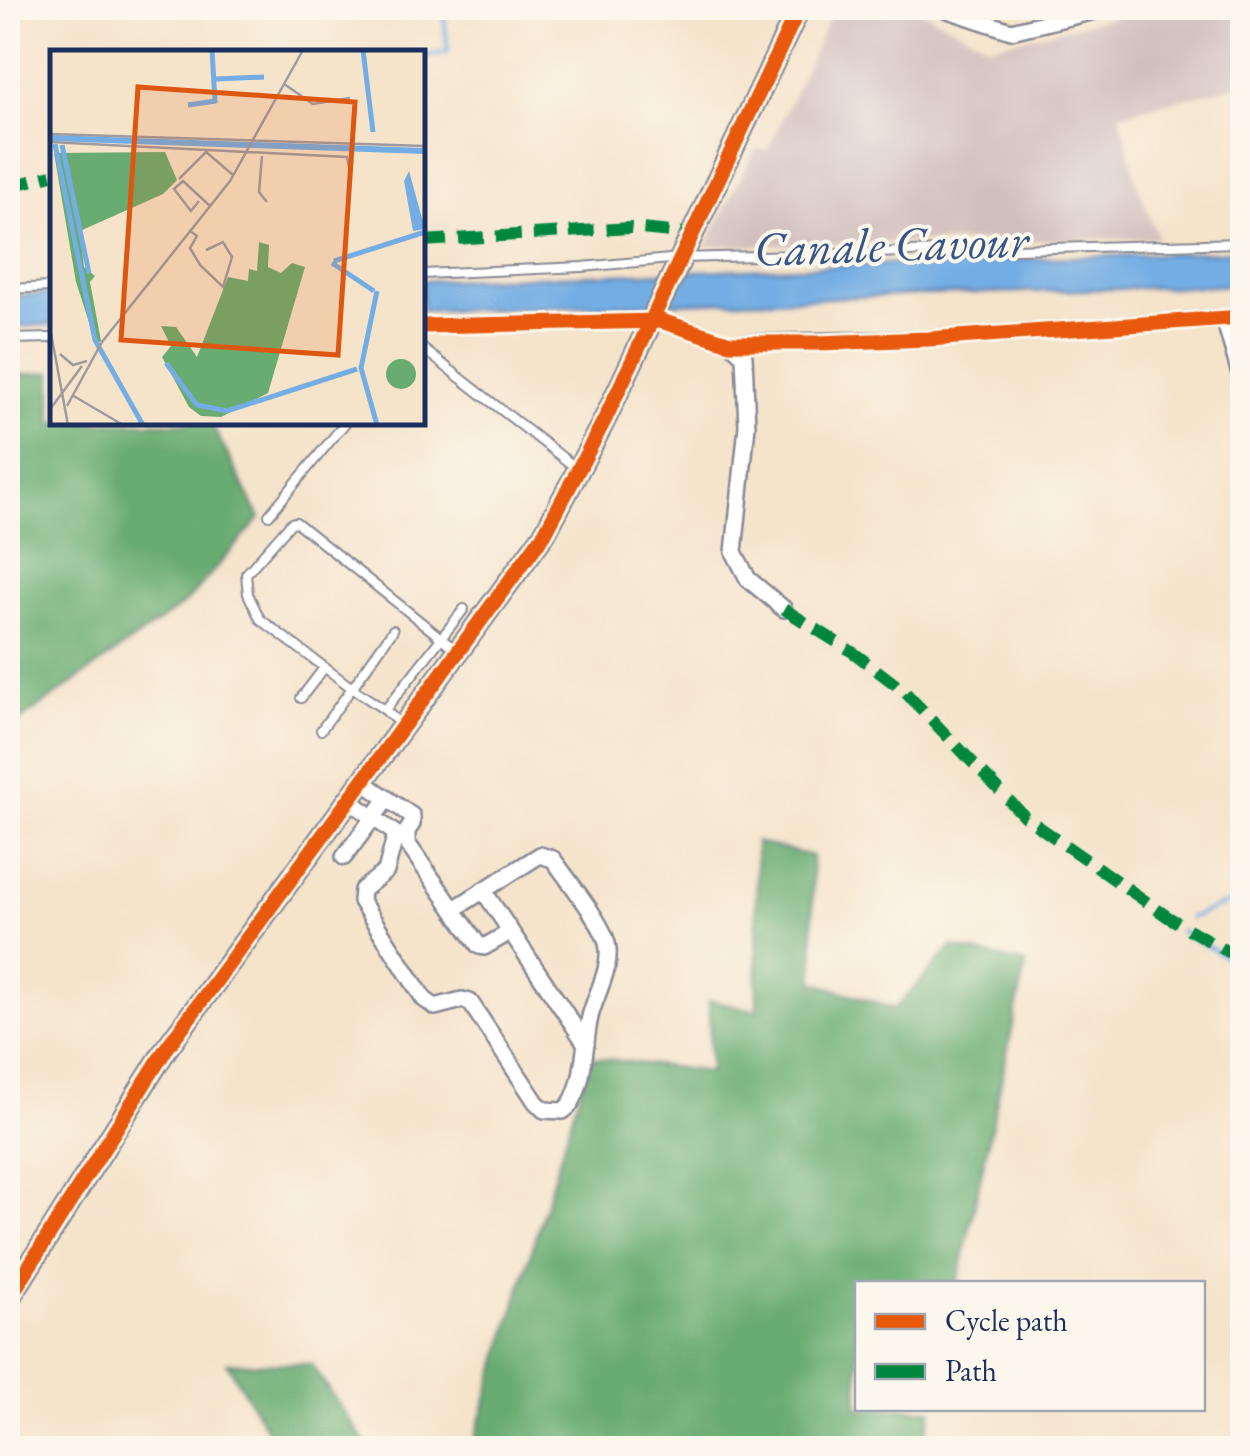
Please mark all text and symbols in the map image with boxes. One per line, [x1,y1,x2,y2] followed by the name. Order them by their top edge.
[50,50,425,425] inset map
[753,208,1032,280] water label: Canale Cavour
[855,1281,1205,1411] legend
[945,1301,1068,1340] text: Cycle path
[945,1351,997,1390] text: Path

